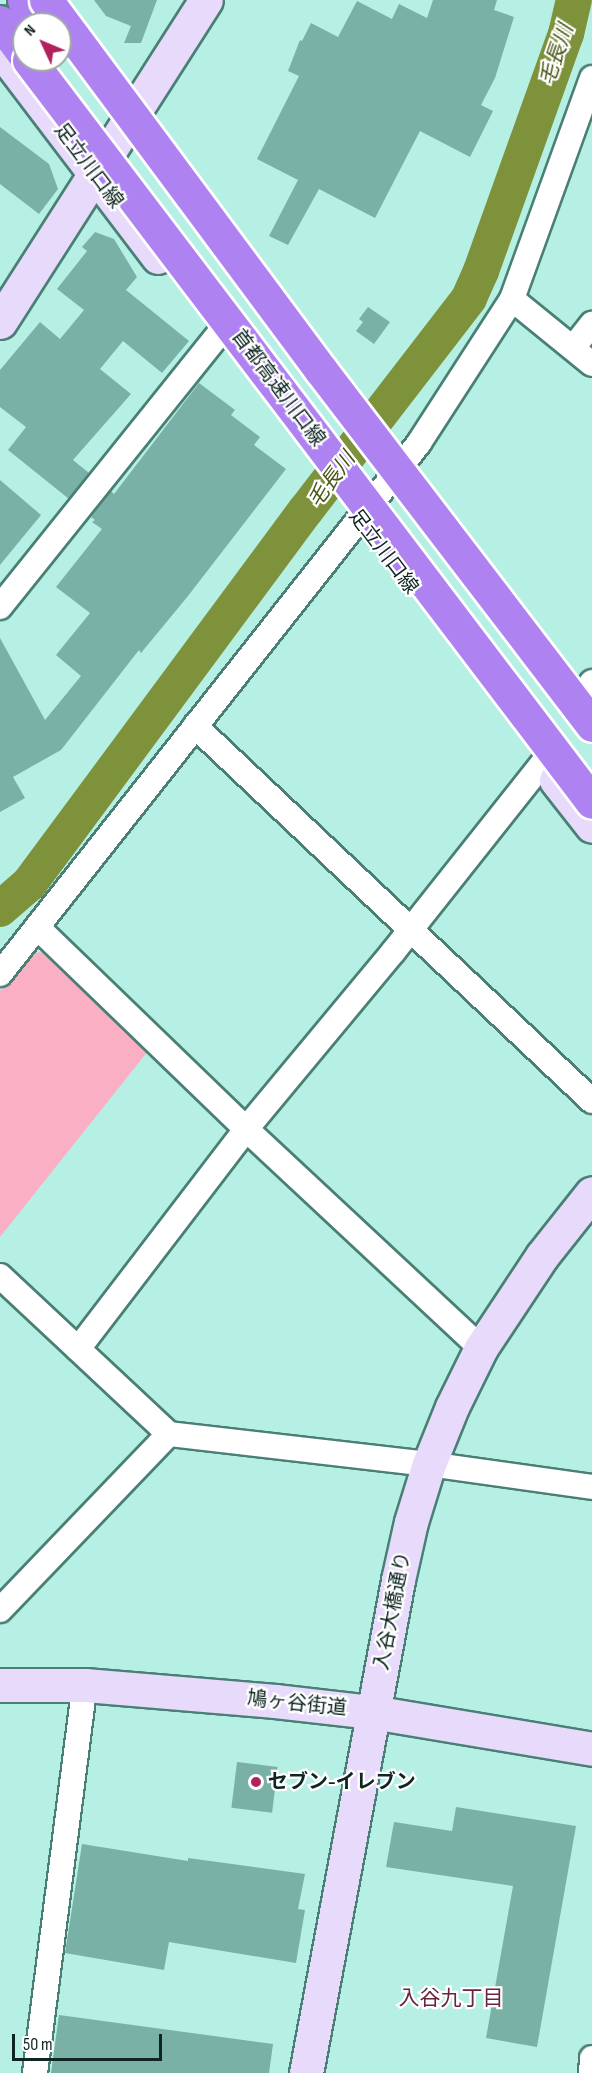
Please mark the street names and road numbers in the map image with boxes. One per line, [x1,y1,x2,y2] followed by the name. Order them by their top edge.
[48,119,128,213] street label: 足立川口線
[226,325,330,451] street label: 首都高速川口線
[343,505,423,599] street label: 足立川口線
[370,1550,416,1672] street label: 入谷大橋通り
[246,1687,348,1721] street label: 鳩ヶ谷街道

